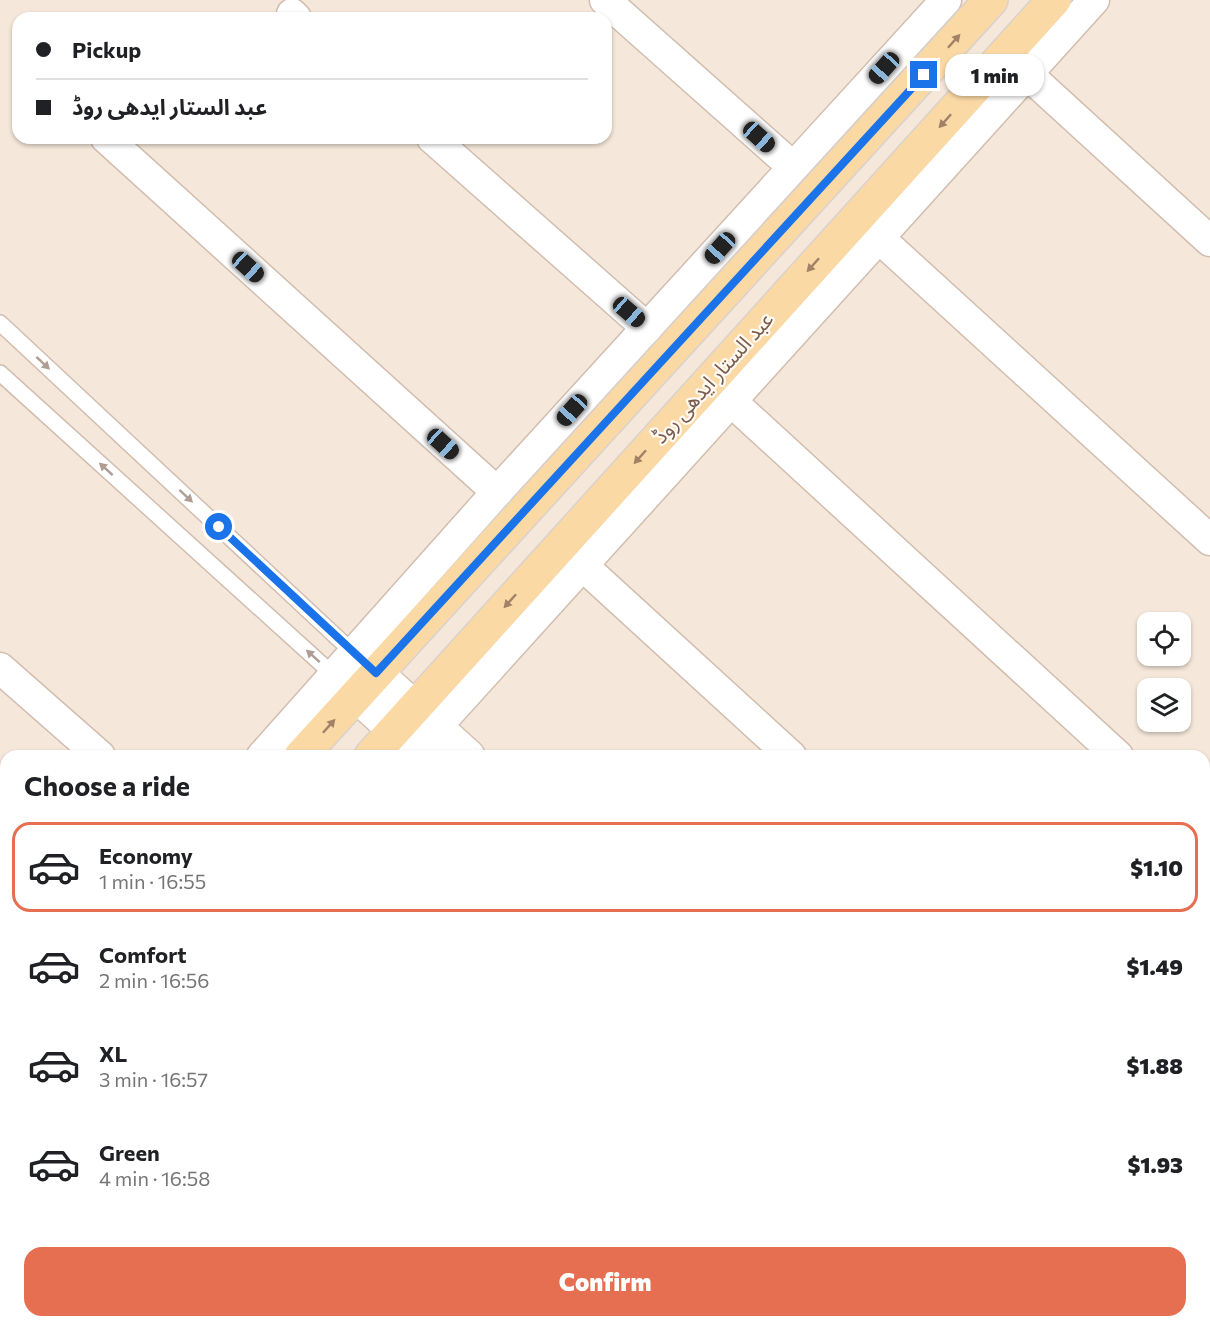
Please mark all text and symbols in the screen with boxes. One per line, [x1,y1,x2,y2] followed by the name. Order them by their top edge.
[947,34,960,49] one-way arrow
[72,36,141,63] text: Pickup
[865,49,903,87] car
[945,54,1044,96] callout: 1 min
[910,61,937,88] route end
[970,63,1019,87] text: 1 min
[72,93,267,120] text: عبد الستار ایدھی روڈ
[938,114,952,128] one-way arrow
[740,118,778,156] car
[701,229,739,267] car
[229,248,267,286] car
[807,258,821,272] one-way arrow
[610,293,648,331] car
[646,306,778,448] street label: عبد الستار ایدھی روڈ
[35,356,50,369] one-way arrow
[553,391,591,429] car
[424,425,462,463] car
[633,449,647,464] one-way arrow
[99,463,114,476] one-way arrow
[178,489,193,503] one-way arrow
[205,513,232,540] route start
[503,594,517,609] one-way arrow
[1137,612,1191,732] map controls
[1137,612,1191,666] button: locate
[306,650,321,663] one-way arrow
[1137,678,1191,732] button: layers
[322,718,336,733] one-way arrow
[24,769,190,802] text: Choose a ride
[27,840,81,894] icon: car
[99,842,193,869] text: Economy
[1130,854,1183,881] text: $1.10
[99,869,206,893] text: 1 min · 16:55
[27,939,81,993] icon: car
[99,941,187,968] text: Comfort
[1126,953,1183,980] text: $1.49
[99,968,209,992] text: 2 min · 16:56
[27,1038,81,1092] icon: car
[99,1040,127,1067] text: XL
[1127,1052,1183,1079] text: $1.88
[99,1067,208,1091] text: 3 min · 16:57
[27,1137,81,1191] icon: car
[99,1139,160,1166] text: Green
[1128,1151,1183,1178] text: $1.93
[99,1166,210,1190] text: 4 min · 16:58
[24,1247,1186,1316] button: Confirm

